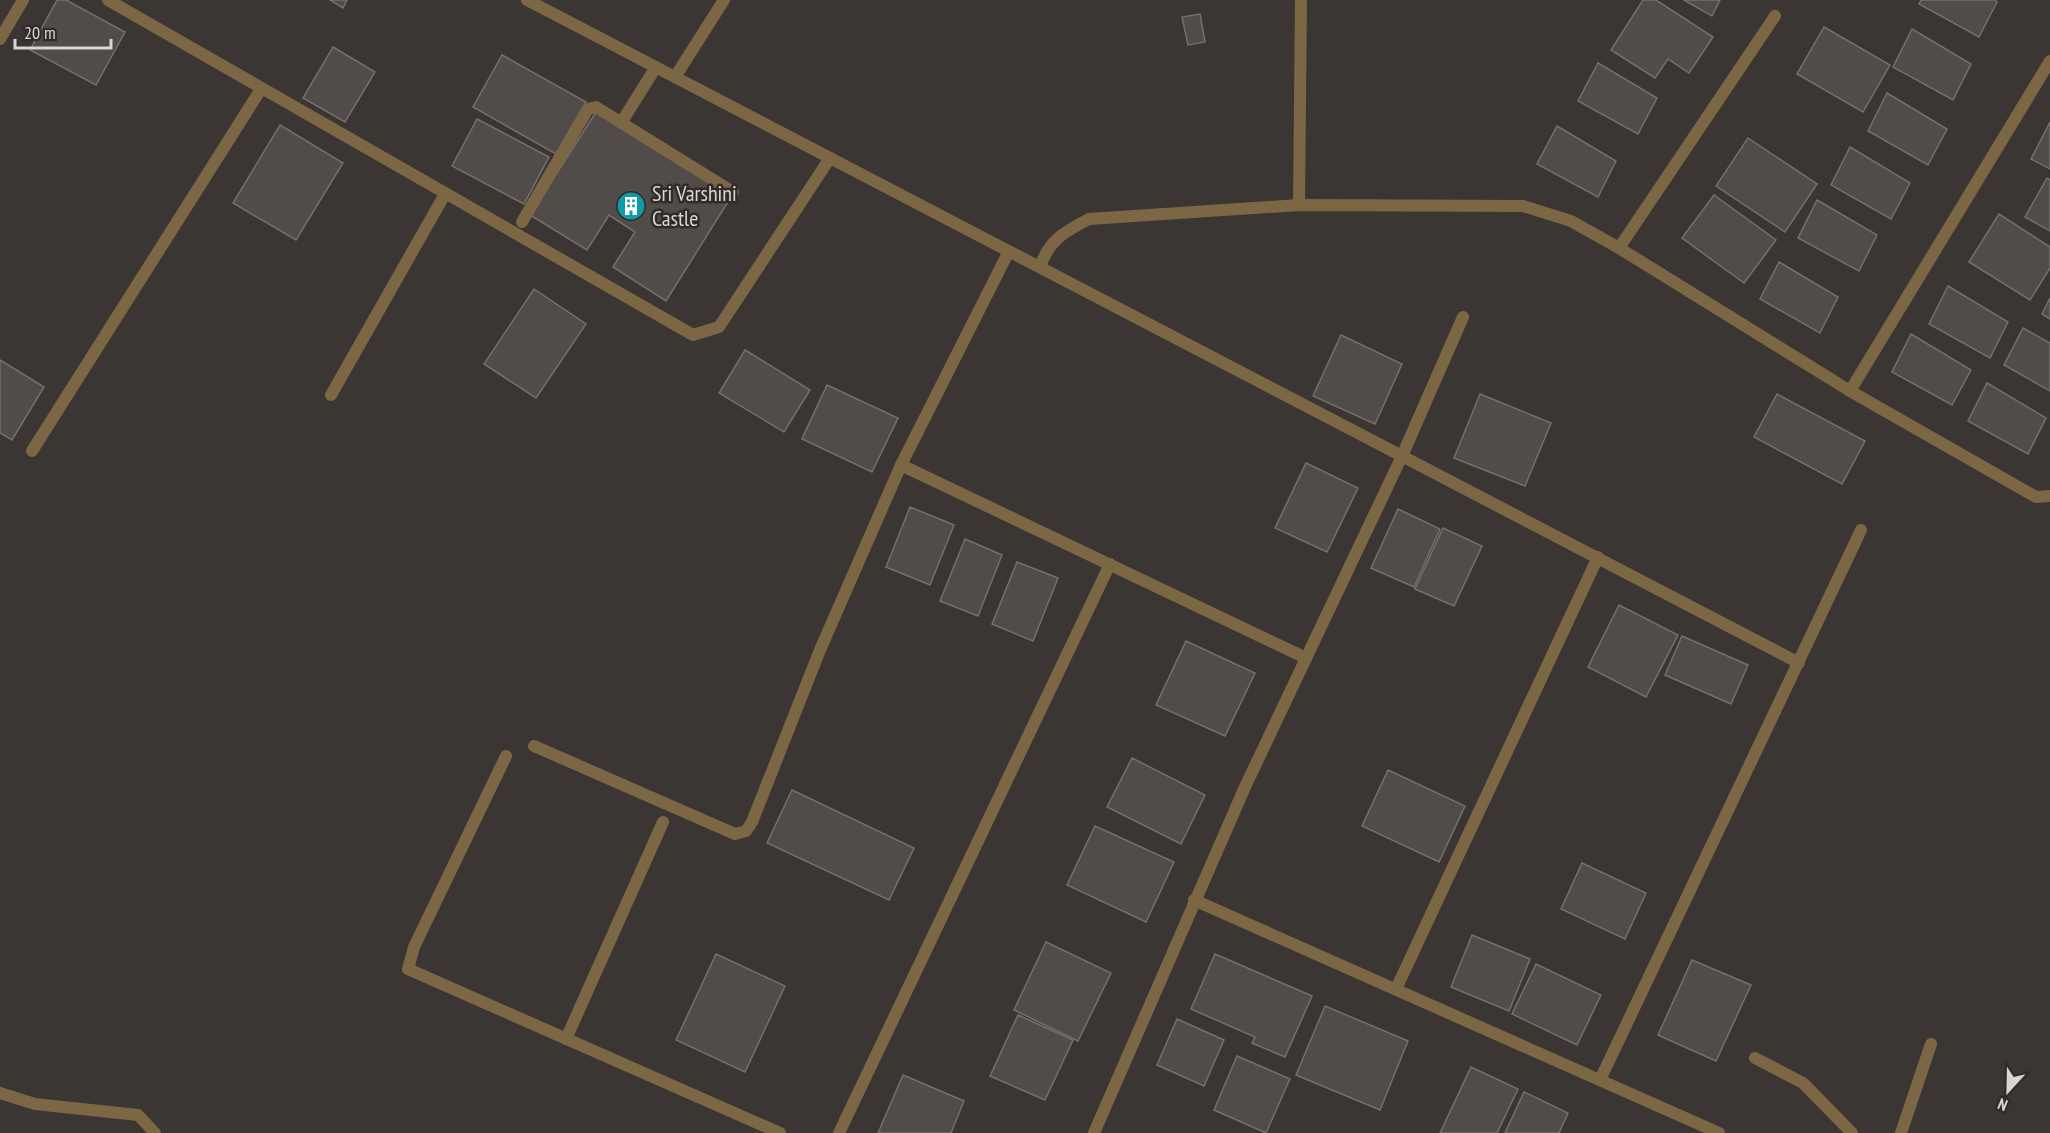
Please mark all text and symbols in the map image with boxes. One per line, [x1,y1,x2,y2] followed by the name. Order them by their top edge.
[15,12,111,50] scale bar
[24,21,56,44] text: 20 m
[652,179,737,232] place label: Sri Varshini Castle
[615,190,647,222] building icon: Sri Varshini Castle
[1978,1061,2038,1121] north arrow
[1995,1094,2010,1116] text: N

